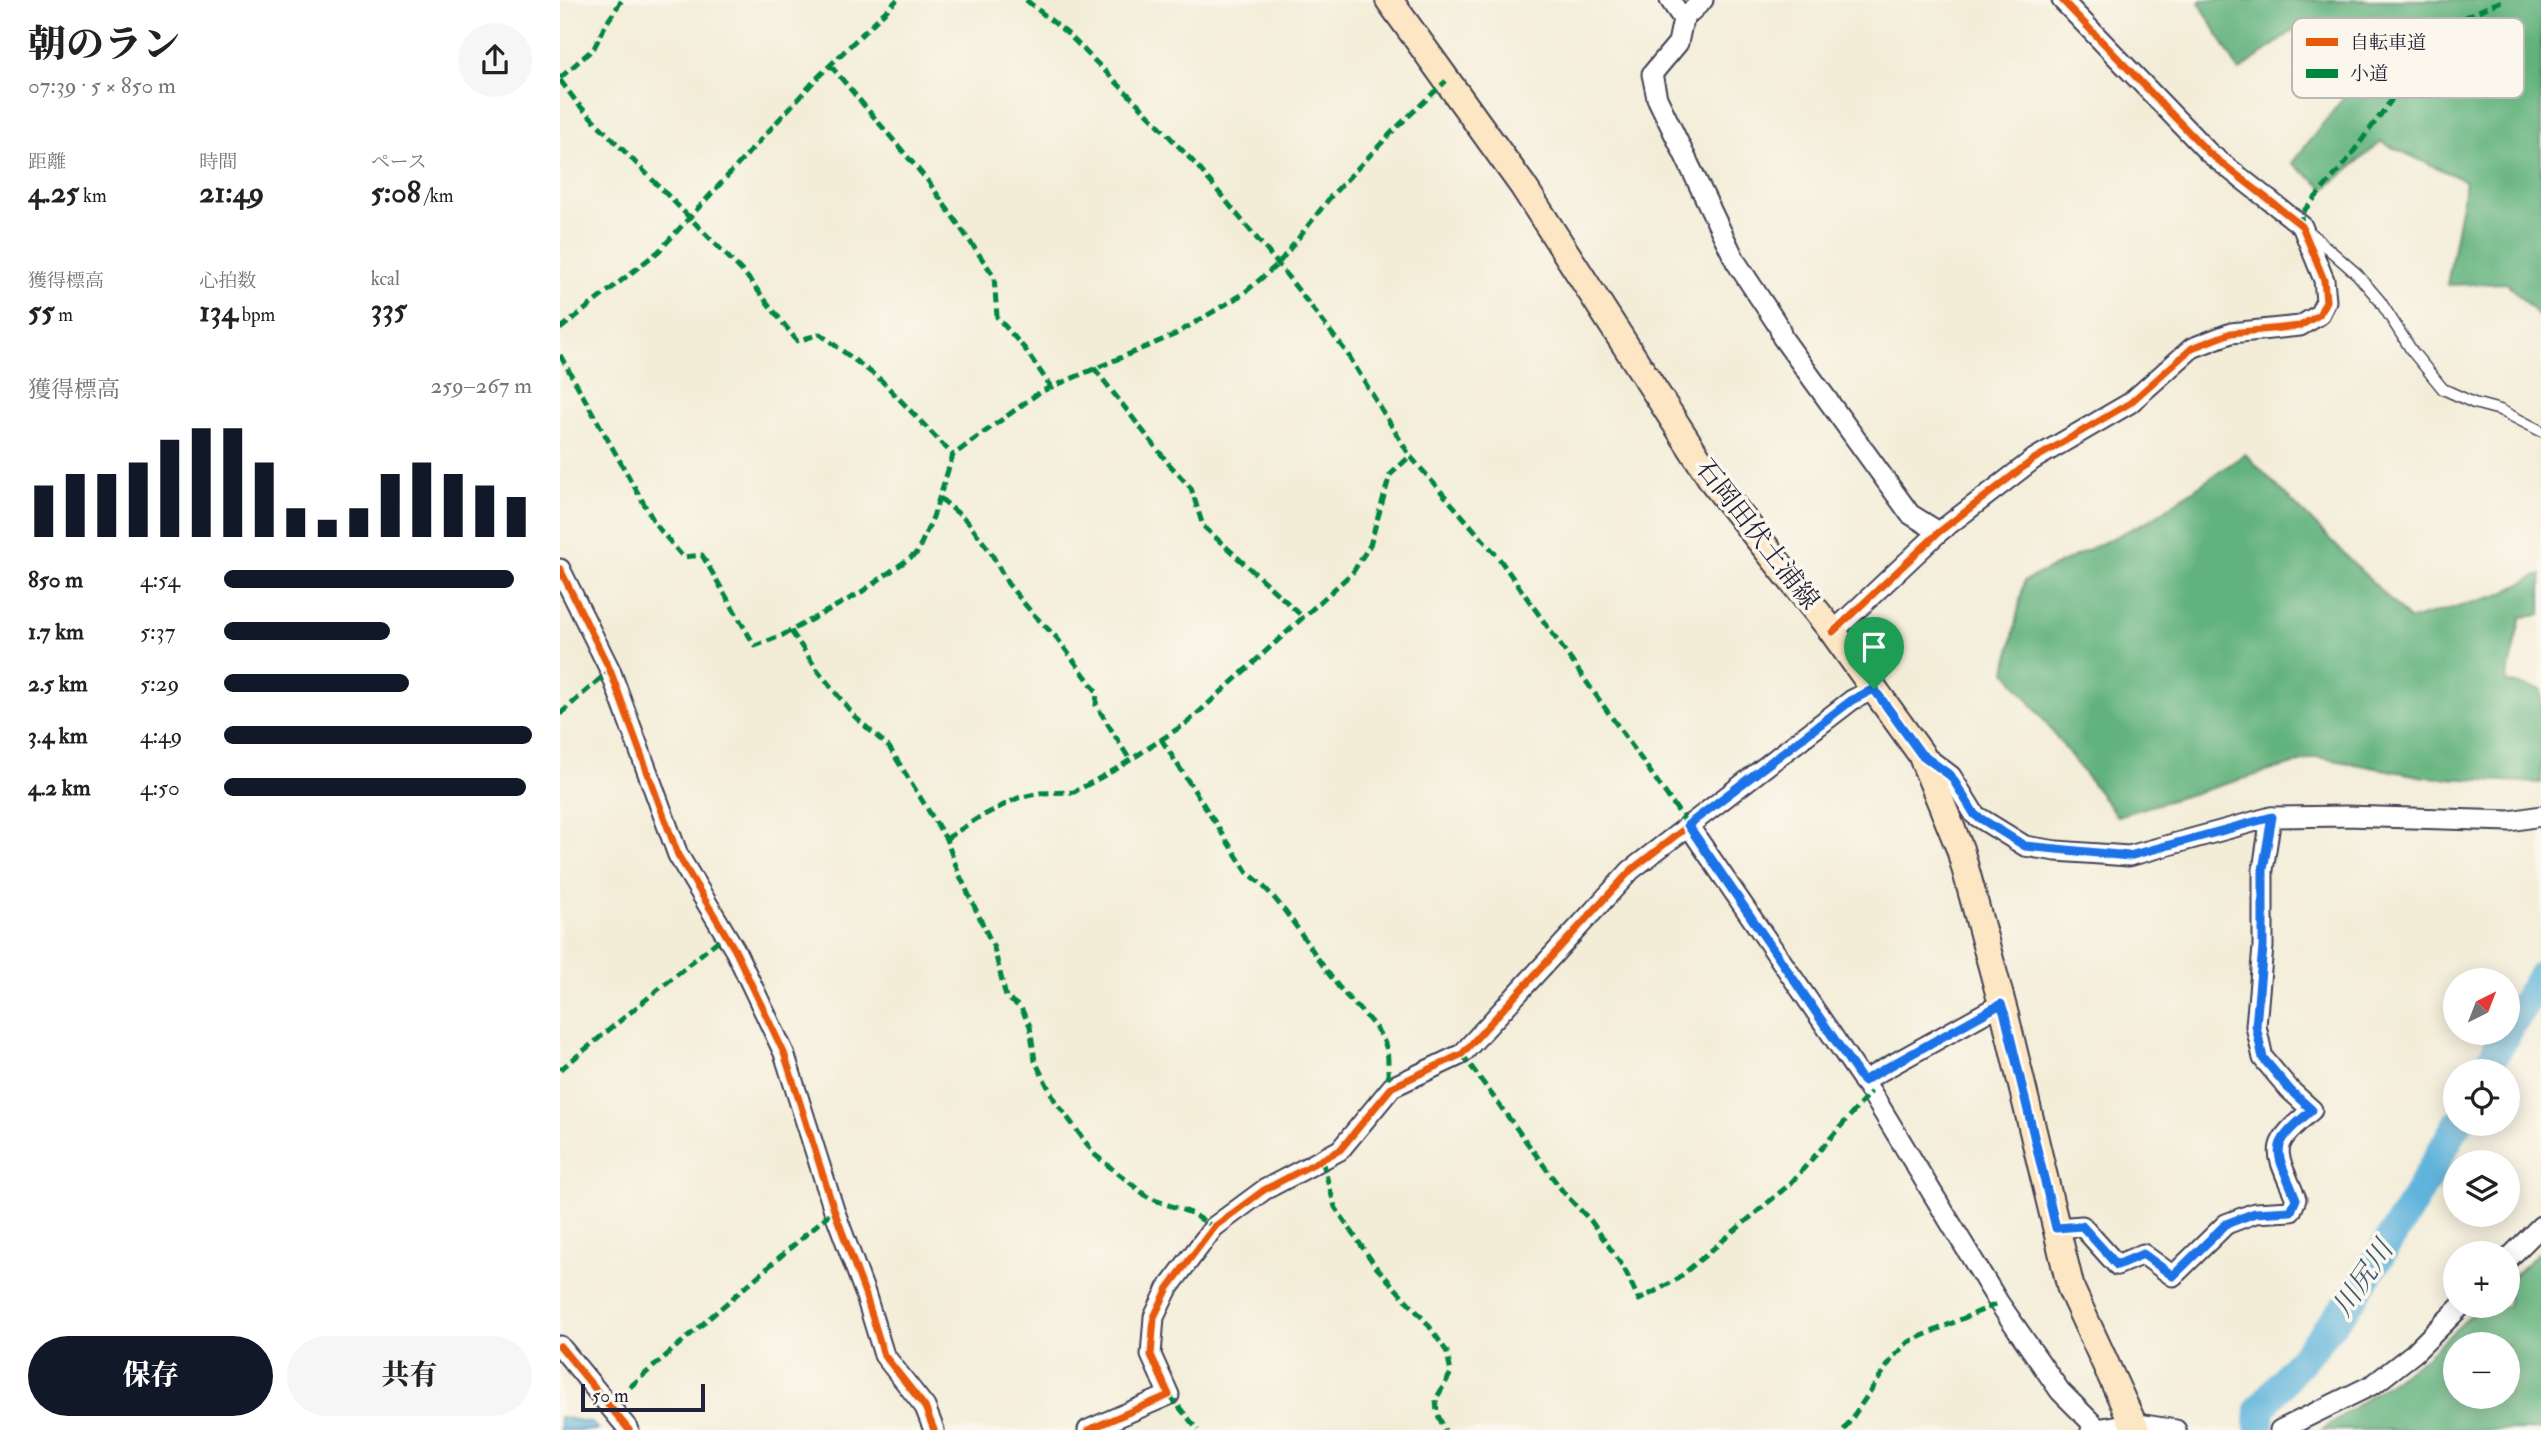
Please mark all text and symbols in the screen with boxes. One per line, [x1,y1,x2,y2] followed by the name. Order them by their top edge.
[2292,18,2524,98] legend
[28,21,180,69] text: 朝のラン
[458,23,532,97] button: share
[2350,31,2426,55] text: 自転車道
[2350,62,2388,86] text: 小道
[28,71,176,100] text: 07:39 · 5 × 850 m
[28,150,66,174] text: 距離
[199,150,237,174] text: 時間
[371,150,427,174] text: ペース
[28,174,79,211] text: 4.25
[199,174,264,211] text: 21:49
[371,174,421,211] text: 5:08
[79,184,107,208] text: km
[421,184,453,208] text: /km
[371,267,400,291] text: kcal
[28,269,104,293] text: 獲得標高
[199,269,256,293] text: 心拍数
[371,291,407,328] text: 335
[28,293,54,330] text: 55
[199,293,238,330] text: 134
[54,303,73,327] text: m
[238,303,275,327] text: bpm
[430,371,532,400] text: 259–267 m
[28,375,120,404] text: 獲得標高
[1689,453,1826,616] street label: 石岡田伏土浦線
[28,565,83,594] text: 850 m
[140,565,180,594] text: 4:54
[28,617,84,646] text: 1.7 km
[140,617,175,646] text: 5:37
[1844,617,1904,689] pin
[1855,628,1893,666] icon: arrive
[28,669,88,698] text: 2.5 km
[140,669,179,698] text: 5:29
[28,721,88,750] text: 3.4 km
[140,721,182,750] text: 4:49
[28,773,91,802] text: 4.2 km
[140,773,180,802] text: 4:50
[2443,968,2520,1045] north arrow
[2443,968,2520,1409] map controls
[2443,1059,2520,1136] button: locate
[2443,1150,2520,1227] button: layers
[2325,1232,2403,1323] water label: 川尻川
[2443,1241,2520,1318] button: +
[2443,1332,2520,1409] button: −
[28,1336,273,1416] button: 保存
[287,1336,532,1416] button: 共有
[581,1381,705,1413] scale bar
[592,1384,629,1408] text: 50 m

